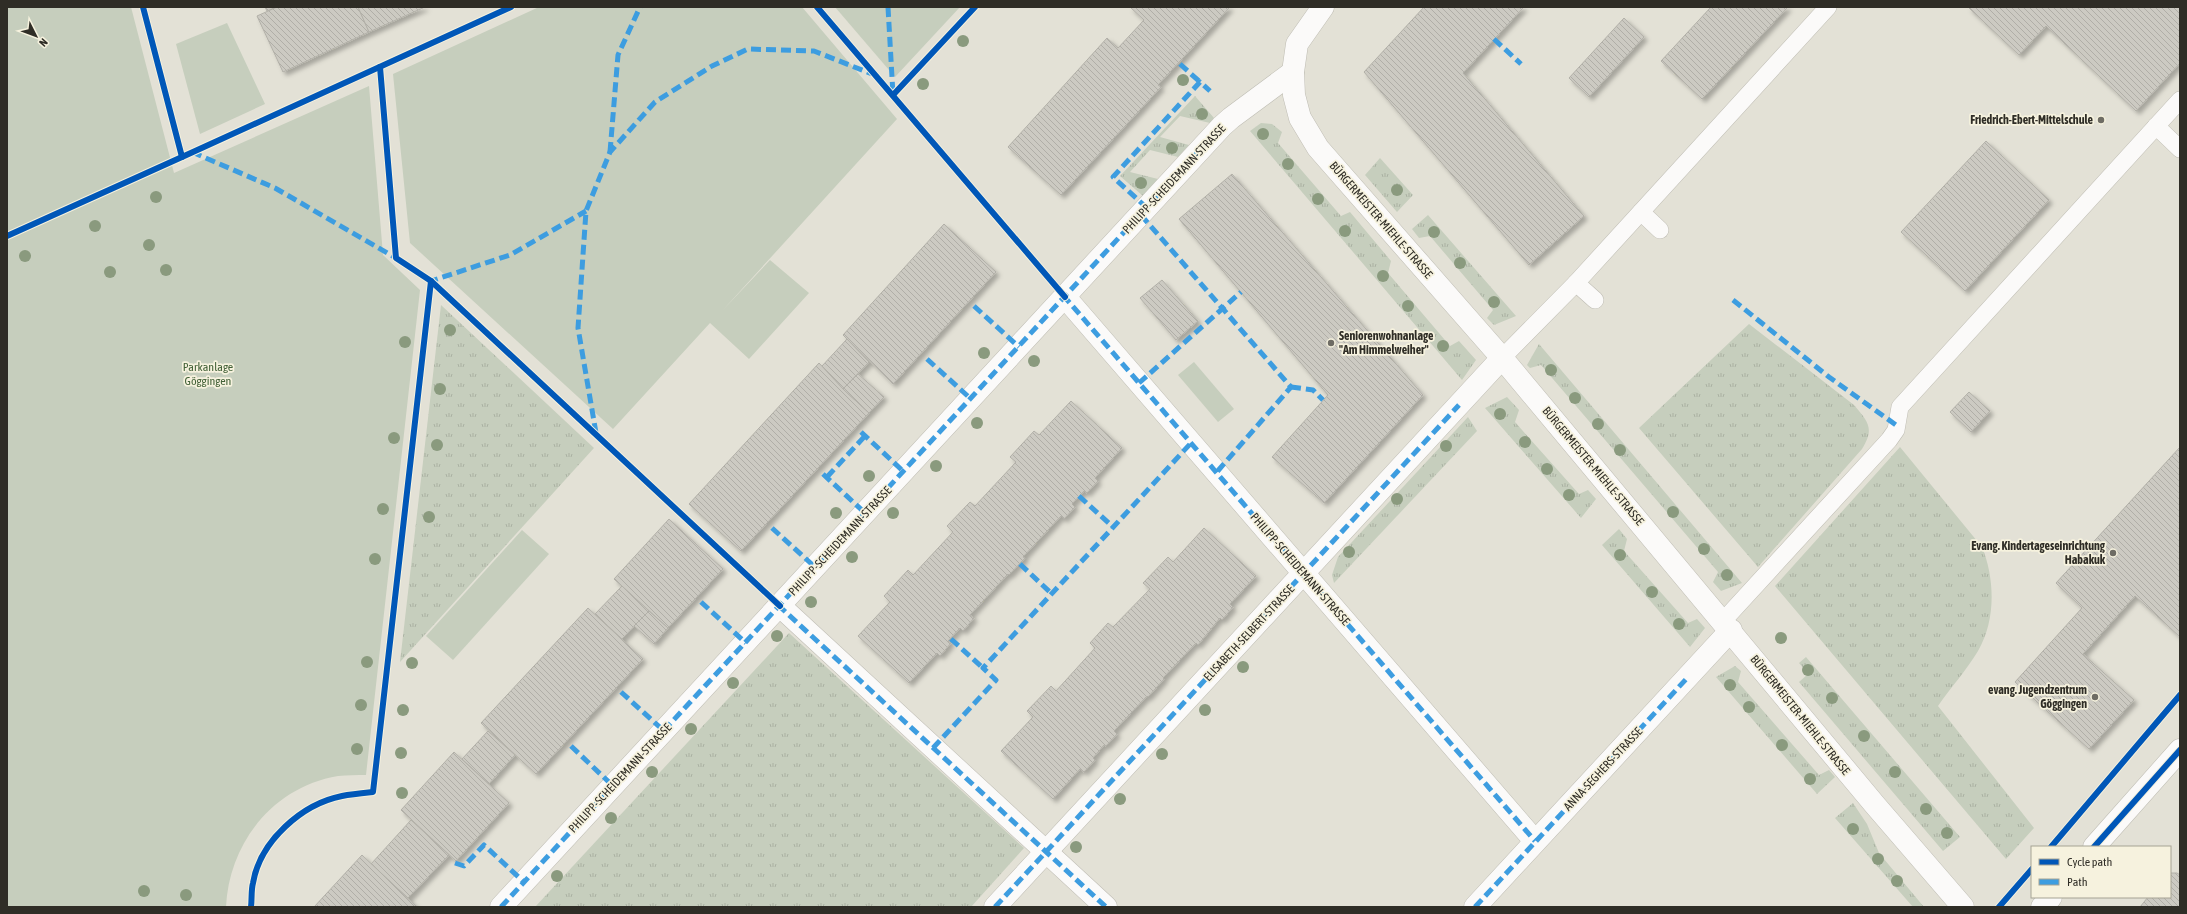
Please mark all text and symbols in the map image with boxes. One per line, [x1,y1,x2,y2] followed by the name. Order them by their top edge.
[16,16,56,56] north arrow
[37,36,50,49] text: N
[1970,113,2094,127] place label: Friedrich-Ebert-Mittelschule
[2096,115,2106,125] marker: Friedrich-Ebert-Mittelschule
[1120,121,1228,237] street label: PHILIPP-SCHEIDEMANN-STRASSE
[1326,159,1436,281] street label: BÜRGERMEISTER-MIEHLE-STRASSE
[1339,329,1434,357] place label: Seniorenwohnanlage "Am Himmelweiher"
[1326,338,1336,348] marker: Seniorenwohnanlage "Am Himmelweiher"
[183,360,233,388] park label: Parkanlage Göggingen
[1539,404,1647,528] street label: BÜRGERMEISTER-MIEHLE-STRASSE
[786,483,894,599] street label: PHILIPP-SCHEIDEMANN-STRASSE
[1247,510,1353,628] street label: PHILIPP-SCHEIDEMANN-STRASSE
[1971,539,2106,567] place label: Evang. Kindertageseinrichtung Habakuk
[2108,548,2118,558] marker: Evang. Kindertageseinrichtung Habakuk
[1201,582,1297,684] street label: ELISABETH-SELBERT-STRASSE
[1747,652,1853,778] street label: BÜRGERMEISTER-MIEHLE-STRASSE
[1988,683,2087,711] place label: evang. Jugendzentrum Göggingen
[2090,692,2100,702] marker: evang. Jugendzentrum Göggingen
[566,720,674,836] street label: PHILIPP-SCHEIDEMANN-STRASSE
[1561,724,1645,814] street label: ANNA-SEGHERS-STRASSE
[2031,846,2171,898] legend
[2067,855,2112,869] text: Cycle path
[2067,875,2088,889] text: Path

